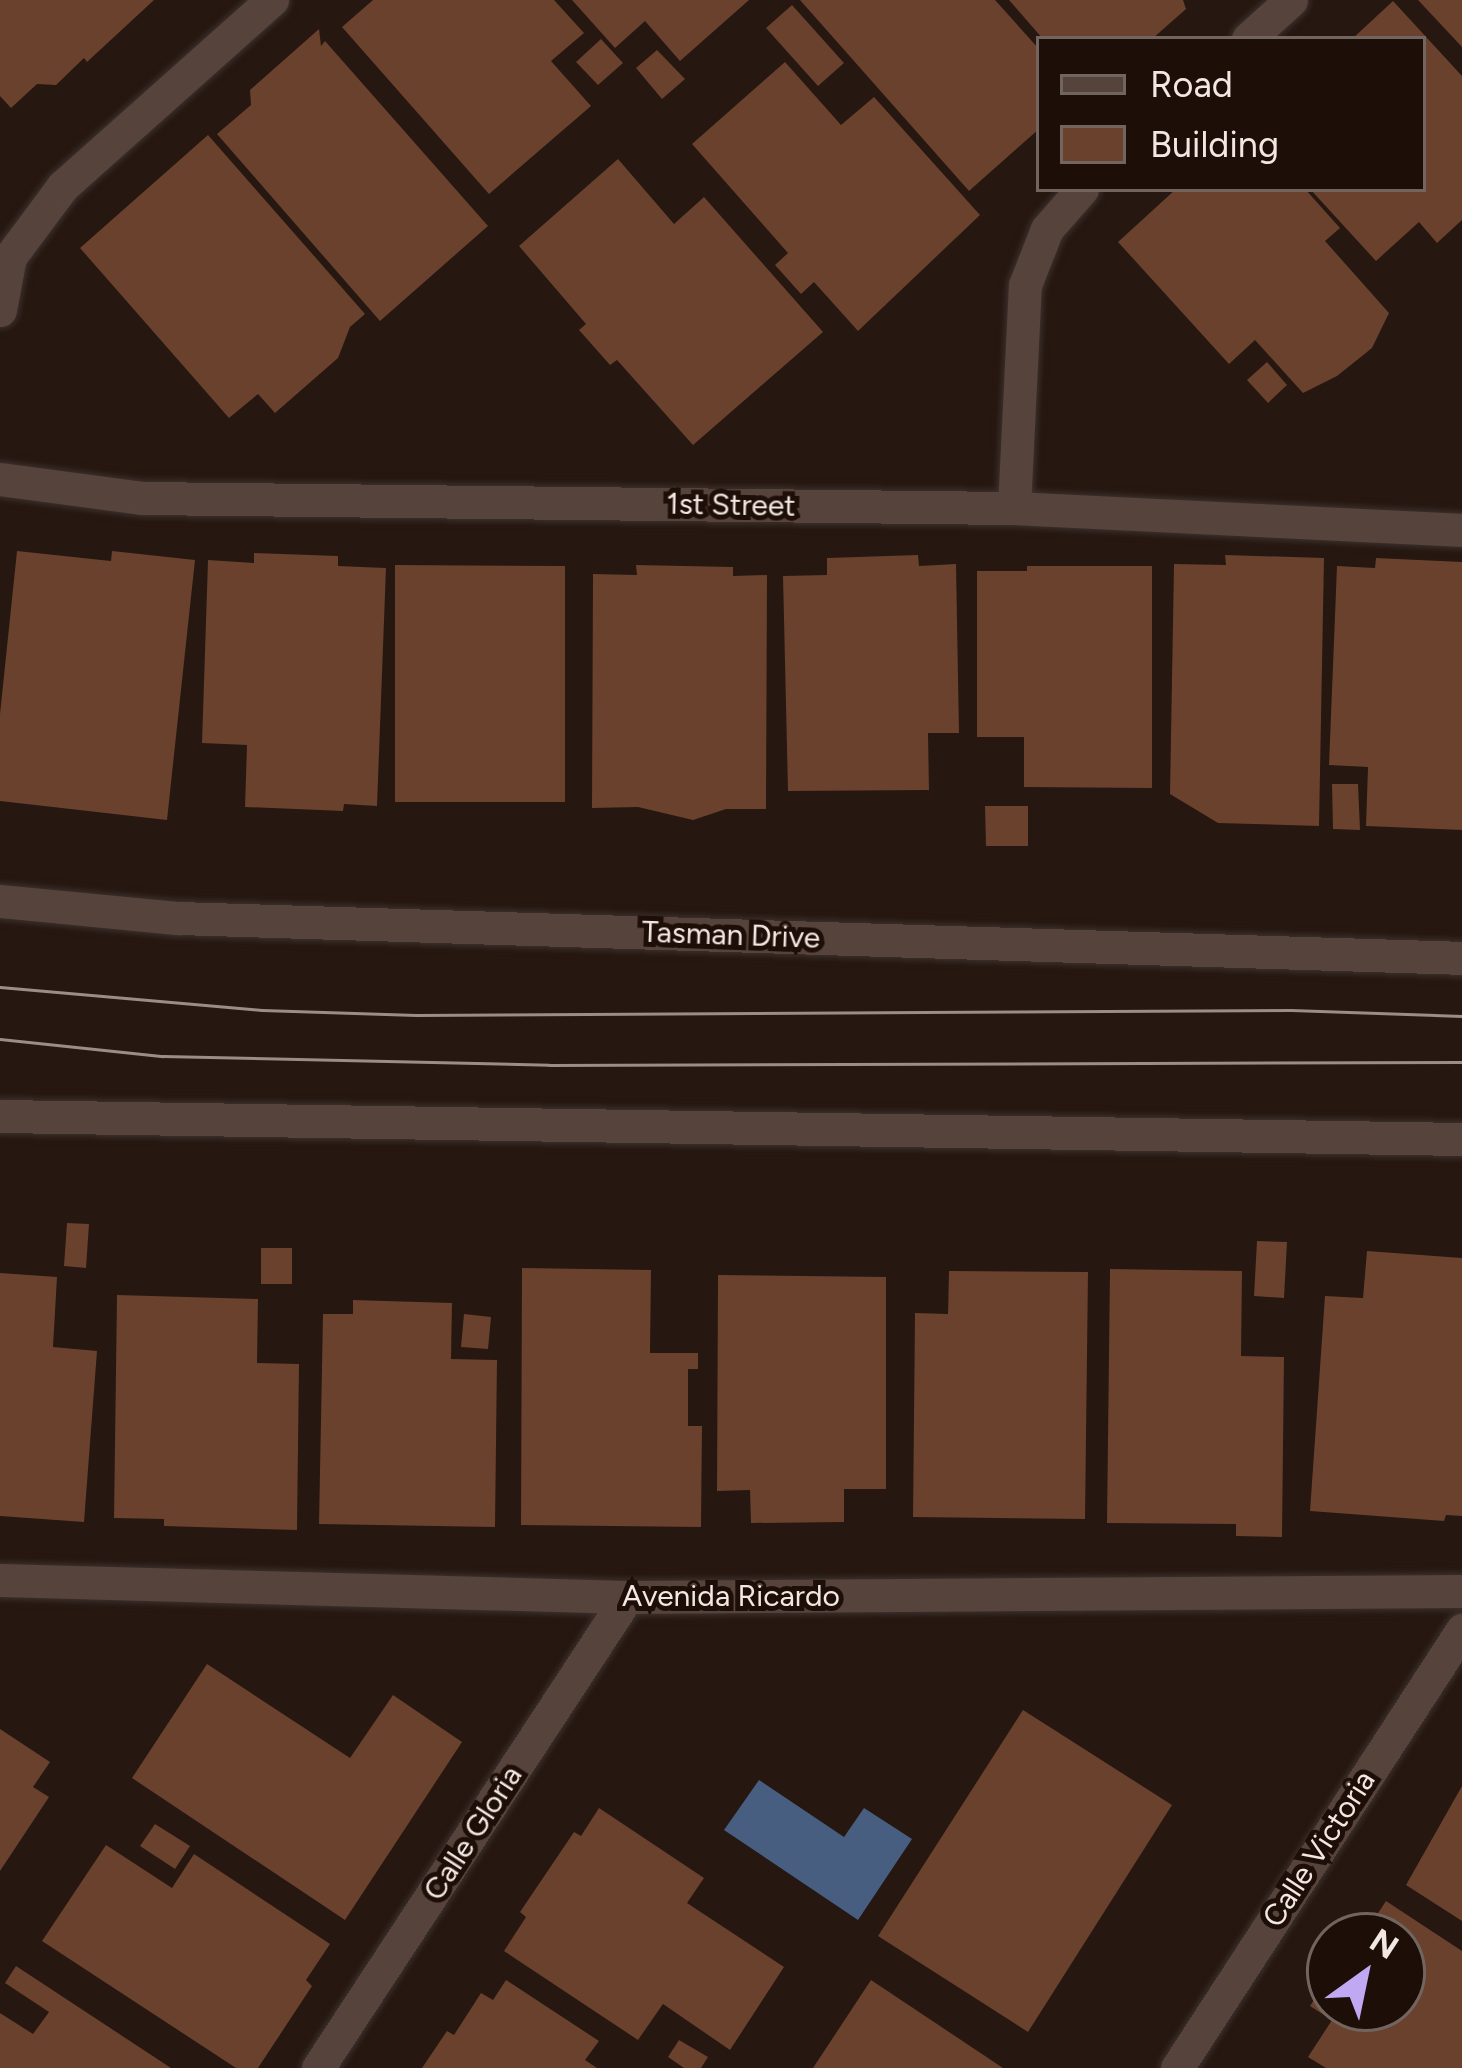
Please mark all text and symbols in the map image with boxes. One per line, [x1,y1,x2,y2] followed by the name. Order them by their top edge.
[1036,36,1426,192] legend
[1150,63,1233,106] text: Road
[1150,123,1279,166] text: Building
[666,486,796,524] street label: 1st Street
[641,914,821,956] street label: Tasman Drive
[622,1578,840,1614] street label: Avenida Ricardo
[416,1759,530,1907] street label: Calle Gloria
[1255,1764,1383,1934] street label: Calle Victoria
[1306,1912,1426,2032] north arrow
[1363,1921,1406,1967] text: N

